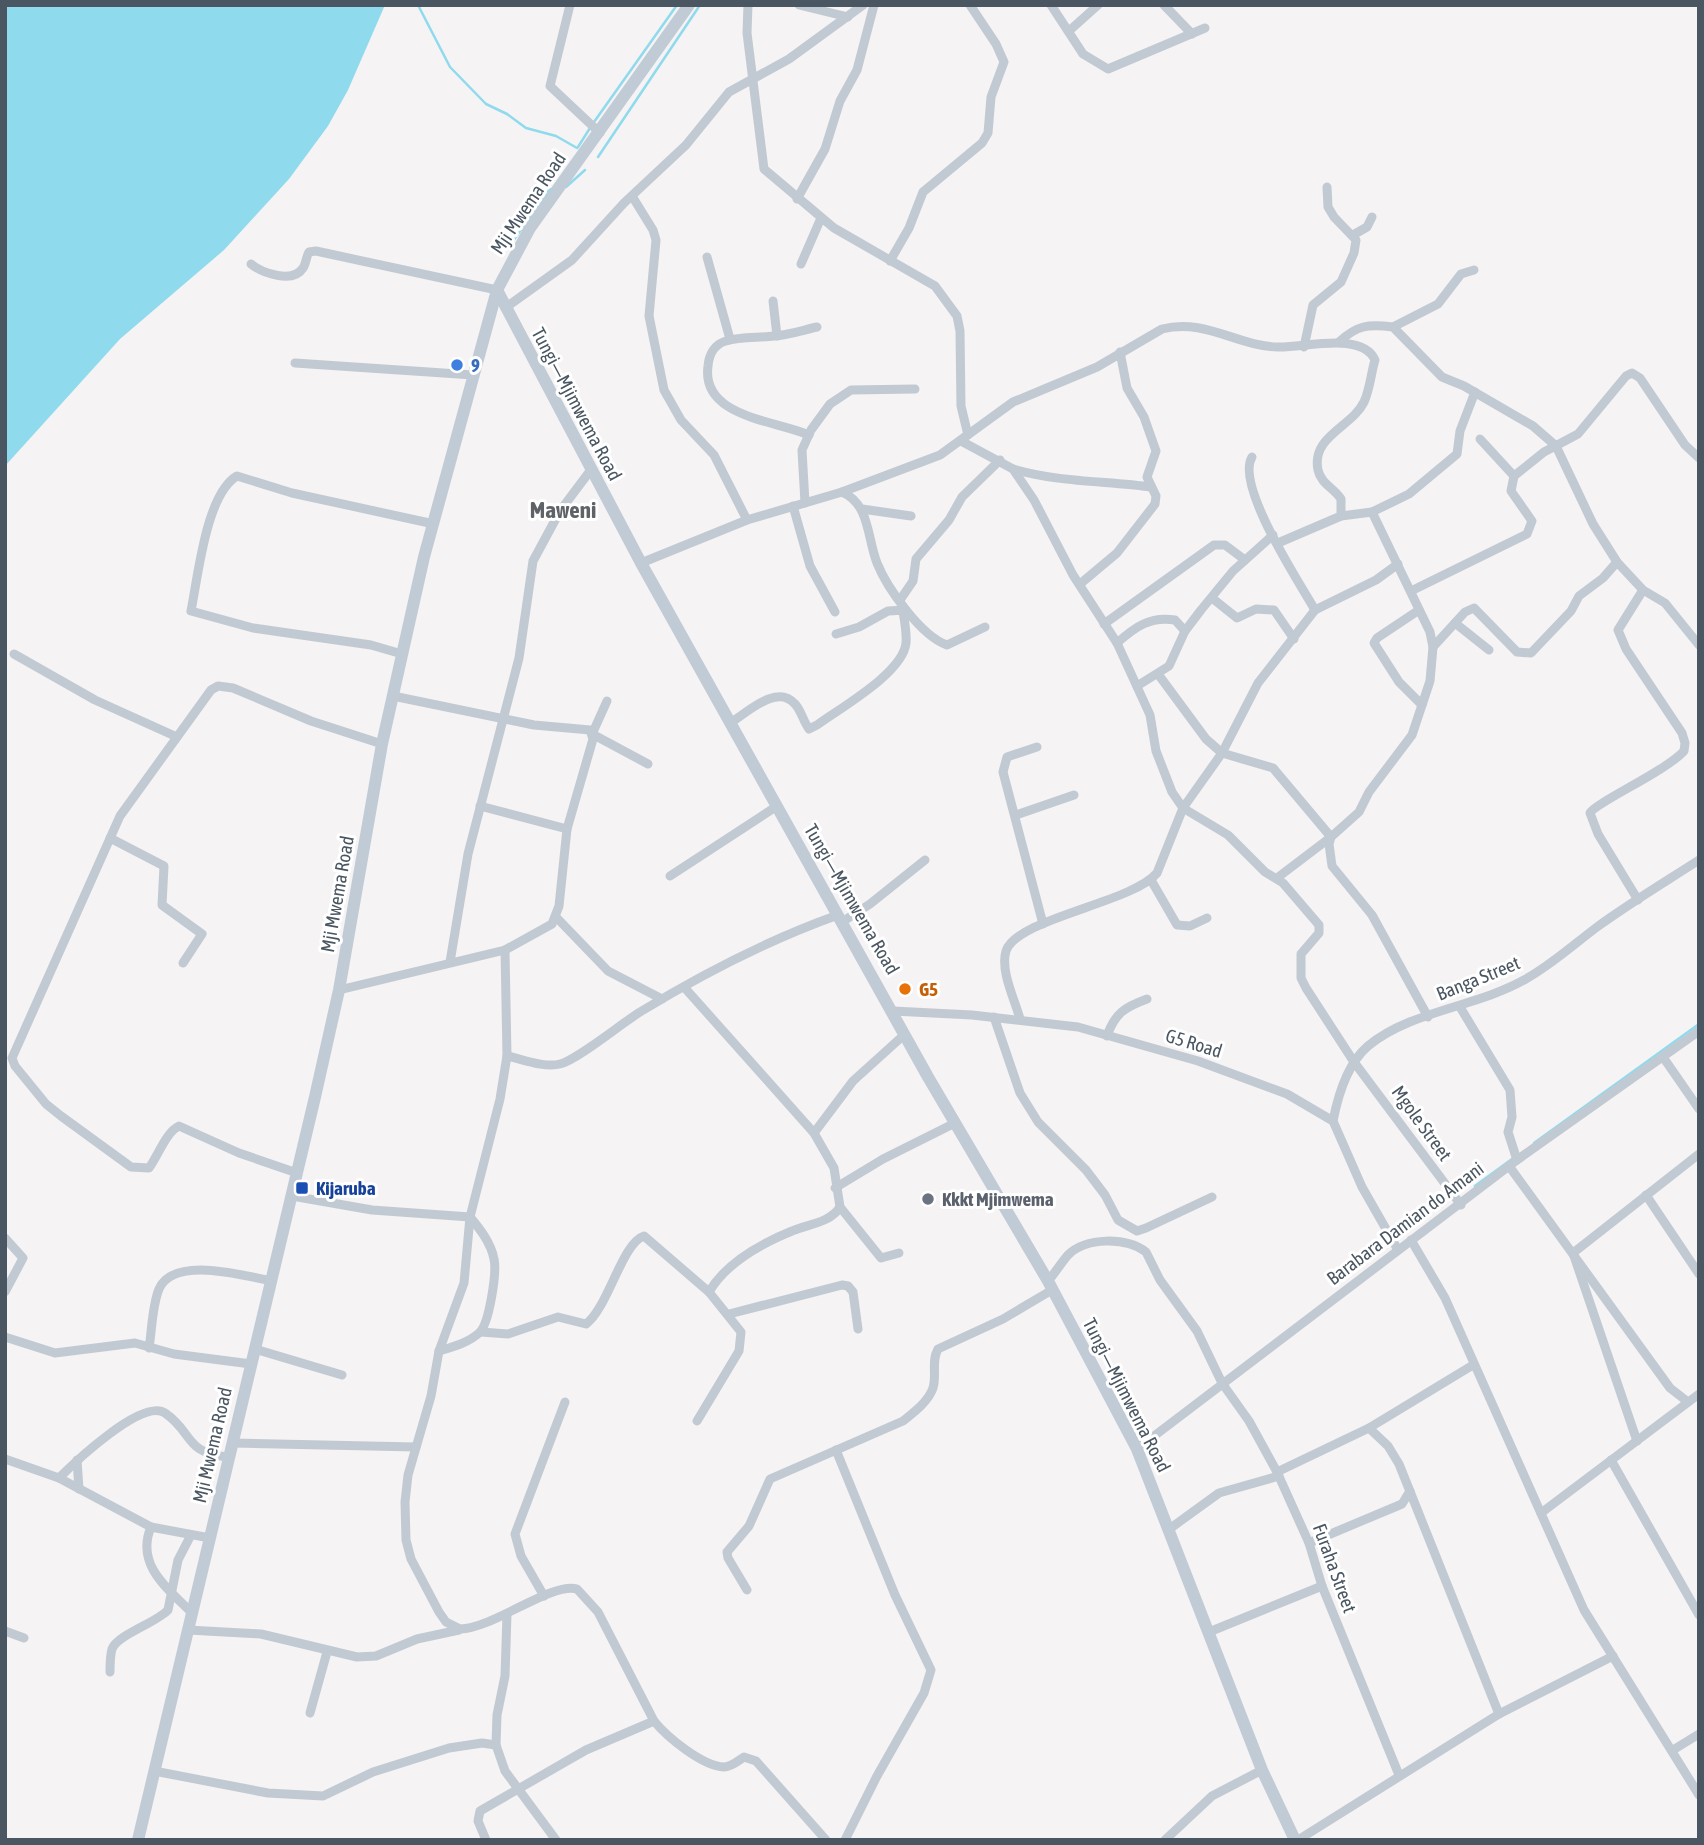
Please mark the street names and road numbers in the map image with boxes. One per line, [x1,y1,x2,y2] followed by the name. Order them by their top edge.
[486,148,570,258] street label: Mji Mwema Road
[527,324,627,484] street label: Tungi—Mjimwema Road
[800,820,904,978] street label: Tungi—Mjimwema Road
[316,834,358,954] street label: Mji Mwema Road
[1433,951,1523,1005] street label: Banga Street
[1163,1024,1225,1062] street label: G5 Road
[1387,1081,1457,1165] street label: Mgole Street
[1322,1157,1488,1289] street label: Barabara Damian do Amani
[1079,1314,1175,1476] street label: Tungi—Mjimwema Road
[188,1385,236,1505] street label: Mji Mwema Road
[1309,1521,1361,1615] street label: Furaha Street

